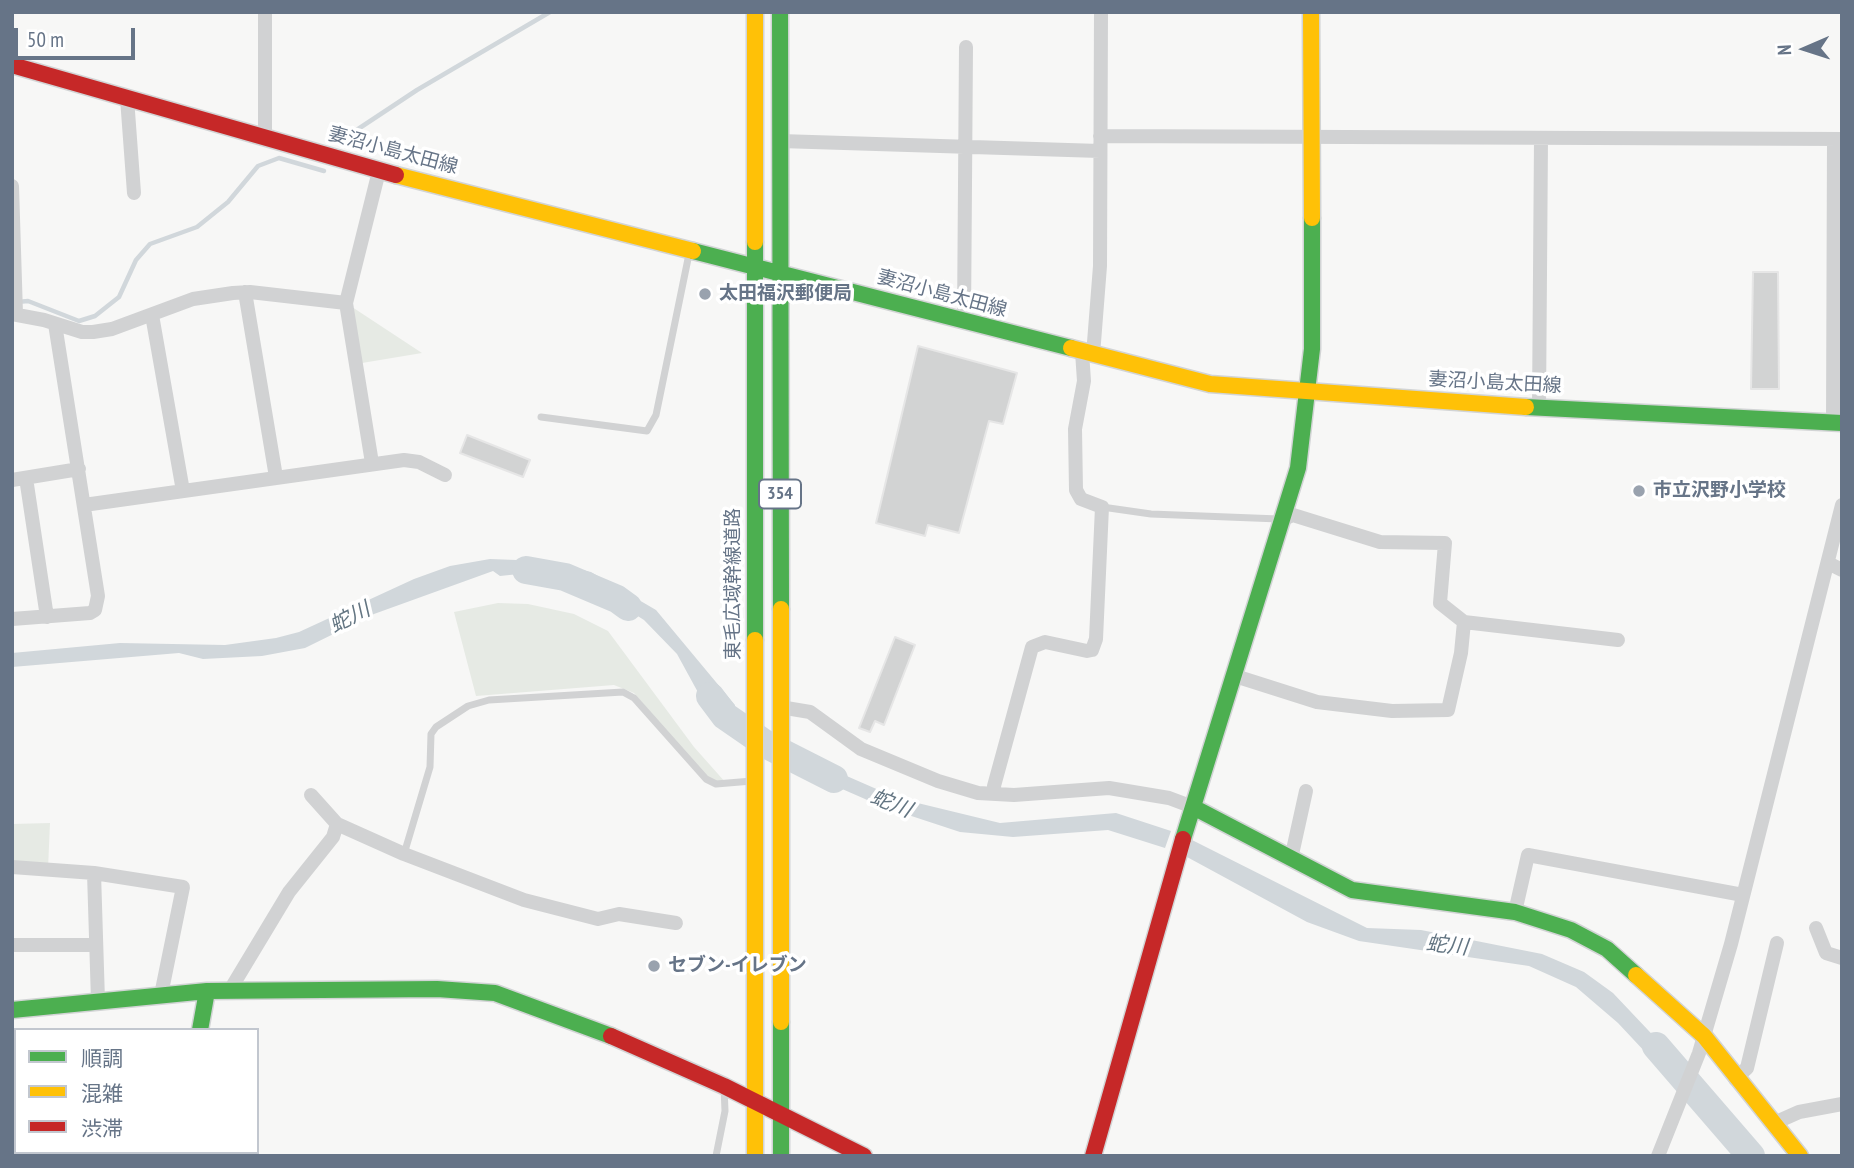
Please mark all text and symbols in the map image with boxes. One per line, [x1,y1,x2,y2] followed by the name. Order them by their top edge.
[18,14,138,58] scale bar
[1770,14,1840,84] north arrow
[27,26,64,53] text: 50 m
[1772,44,1796,56] text: N
[326,123,460,179] street label: 妻沼小島太田線
[875,266,1009,322] street label: 妻沼小島太田線
[719,283,852,305] place label: 太田福沢郵便局
[697,286,713,302] marker: 太田福沢郵便局
[1428,368,1562,398] street label: 妻沼小島太田線
[759,480,801,508] road number: 354
[1653,480,1786,502] place label: 市立沢野小学校
[1631,483,1647,499] marker: 市立沢野小学校
[723,508,745,660] street label: 東毛広域幹線道路
[326,597,374,639] water label: 蛇川
[867,784,915,824] water label: 蛇川
[1425,931,1469,961] water label: 蛇川
[668,955,807,977] place label: セブン-イレブン
[646,958,662,974] marker: セブン-イレブン
[14,1028,259,1154] legend
[81,1045,123,1072] text: 順調
[81,1080,123,1107] text: 混雑
[81,1115,123,1142] text: 渋滞

